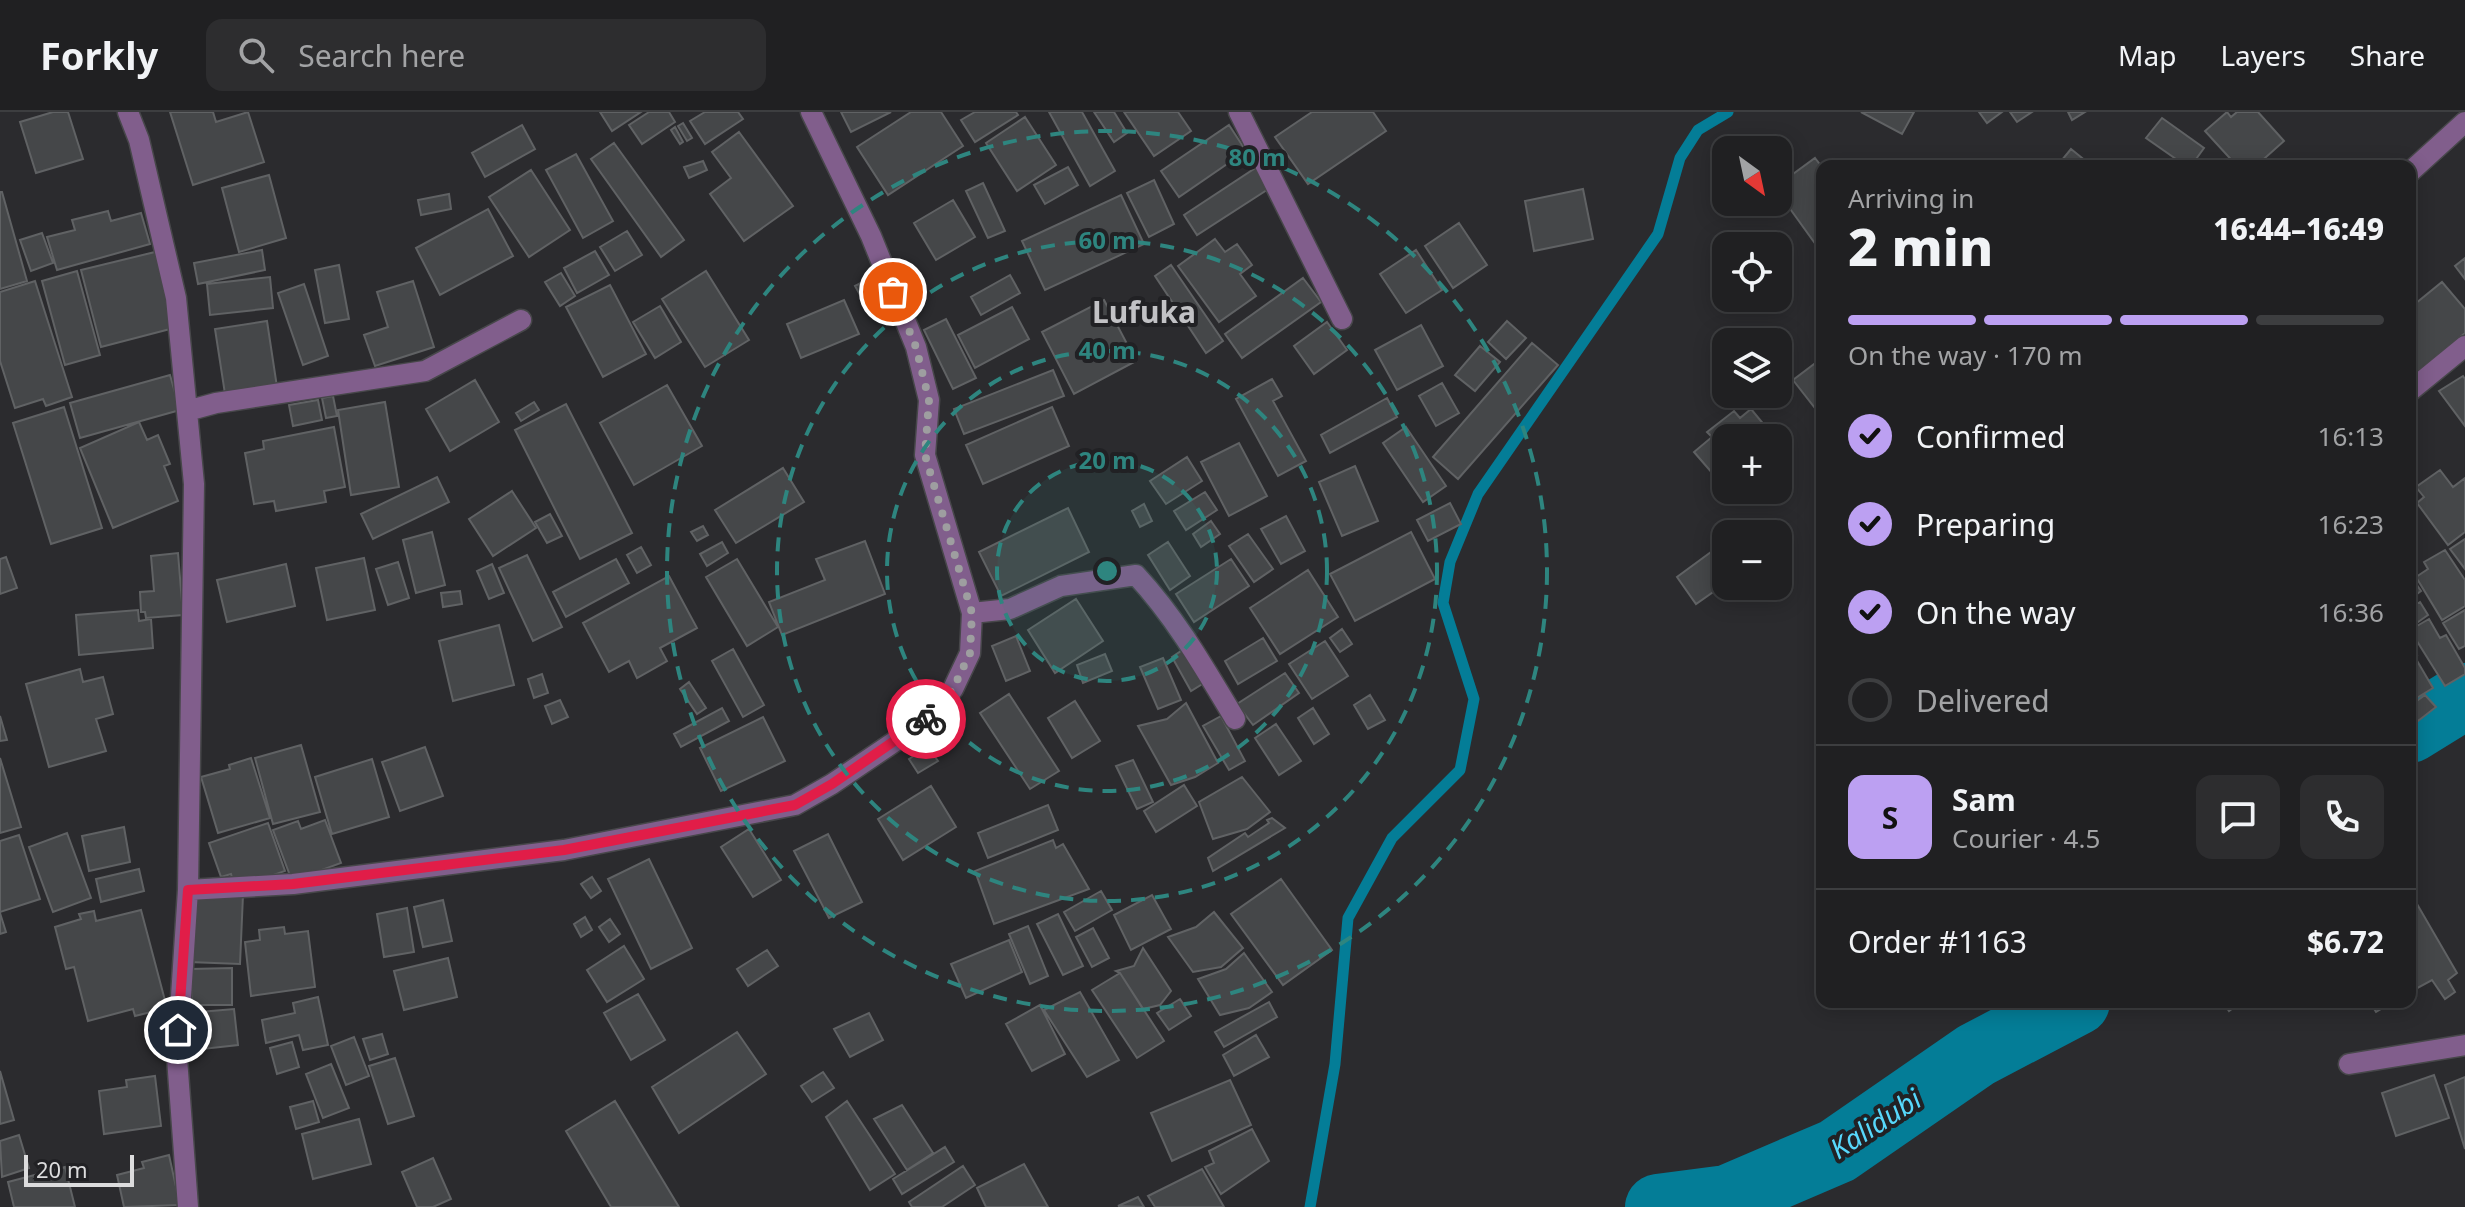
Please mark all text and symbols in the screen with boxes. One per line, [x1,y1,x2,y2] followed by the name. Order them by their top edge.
[206,19,766,91] search box
[40,29,158,81] text: Forkly
[234,33,278,77] icon: search
[298,35,465,76] text: Search here
[2118,36,2176,74] text: Map
[2220,36,2306,74] text: Layers
[2350,36,2425,74] text: Share
[1712,136,1792,216] north arrow
[1712,136,1792,600] map controls
[1228,140,1286,173] text: 80 m
[1848,180,1974,216] text: Arriving in
[2213,208,2384,249] text: 16:44–16:49
[1848,210,1993,281] text: 2 min
[1078,223,1136,256] text: 60 m
[1712,232,1792,312] button: locate
[859,258,927,326] pin
[871,270,915,314] icon: bag
[1092,291,1196,332] district label: Lufuka
[1712,328,1792,408] button: layers
[1078,333,1136,366] text: 40 m
[1848,337,2082,373] text: On the way · 170 m
[1848,414,1892,458] icon: check
[1916,416,2066,457] text: Confirmed
[2318,418,2384,454] text: 16:13
[1712,424,1792,504] button: +
[1078,443,1136,476] text: 20 m
[1848,502,1892,546] icon: check
[1916,504,2055,545] text: Preparing
[2318,506,2384,542] text: 16:23
[1712,520,1792,600] button: −
[1093,557,1121,585] centre of rings
[1848,590,1892,634] icon: check
[1916,592,2076,633] text: On the way
[2318,594,2384,630] text: 16:36
[886,679,966,759] courier
[1916,680,2050,721] text: Delivered
[904,697,948,741] icon: bike
[2196,775,2280,859] button: chat
[2300,775,2384,859] button: phone
[1952,779,2016,820] text: Sam
[1882,797,1898,838] text: S
[1952,820,2100,856] text: Courier · 4.5
[1848,921,2027,962] text: Order #1163
[2307,921,2384,962] text: $6.72
[144,996,212,1064] pin
[156,1008,200,1052] icon: home
[1822,1079,1929,1167] water label: Kalidubi
[24,1151,134,1187] scale bar
[36,1154,87,1184] text: 20 m

